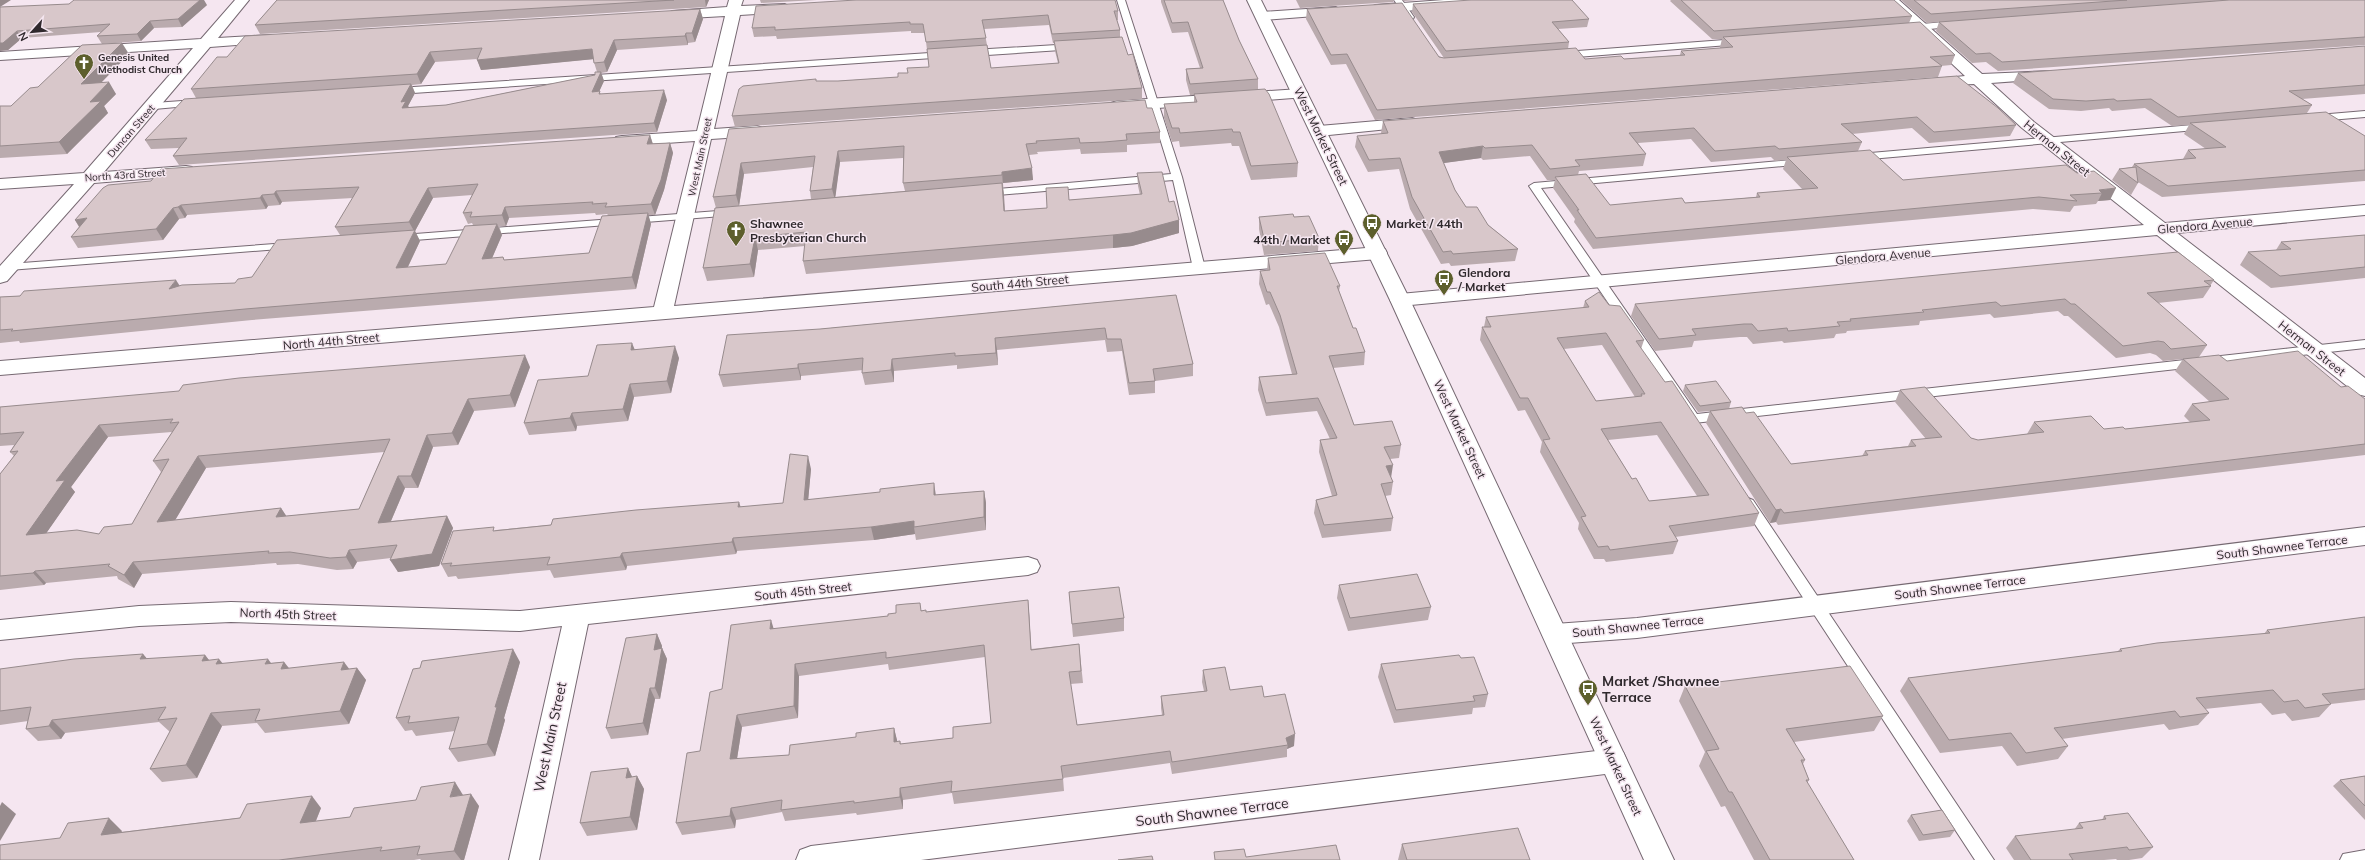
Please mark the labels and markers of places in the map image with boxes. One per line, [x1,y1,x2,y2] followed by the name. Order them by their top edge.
[98,51,182,76] place label: Genesis United Methodist Church
[73,52,95,80] church icon: Genesis United Methodist Church
[1361,212,1383,240] bus stop icon: Market / 44th
[750,216,866,245] place label: Shawnee Presbyterian Church
[1386,216,1463,231] place label: Market / 44th
[725,219,747,247] church icon: Shawnee Presbyterian Church
[1333,228,1355,256] bus stop icon: 44th / Market
[1253,232,1330,247] place label: 44th / Market
[1457,265,1510,294] place label: Glendora / Market
[1433,268,1455,296] bus stop icon: Glendora / Market
[1602,672,1720,706] place label: Market /Shawnee Terrace
[1577,678,1599,706] bus stop icon: Market /Shawnee Terrace

